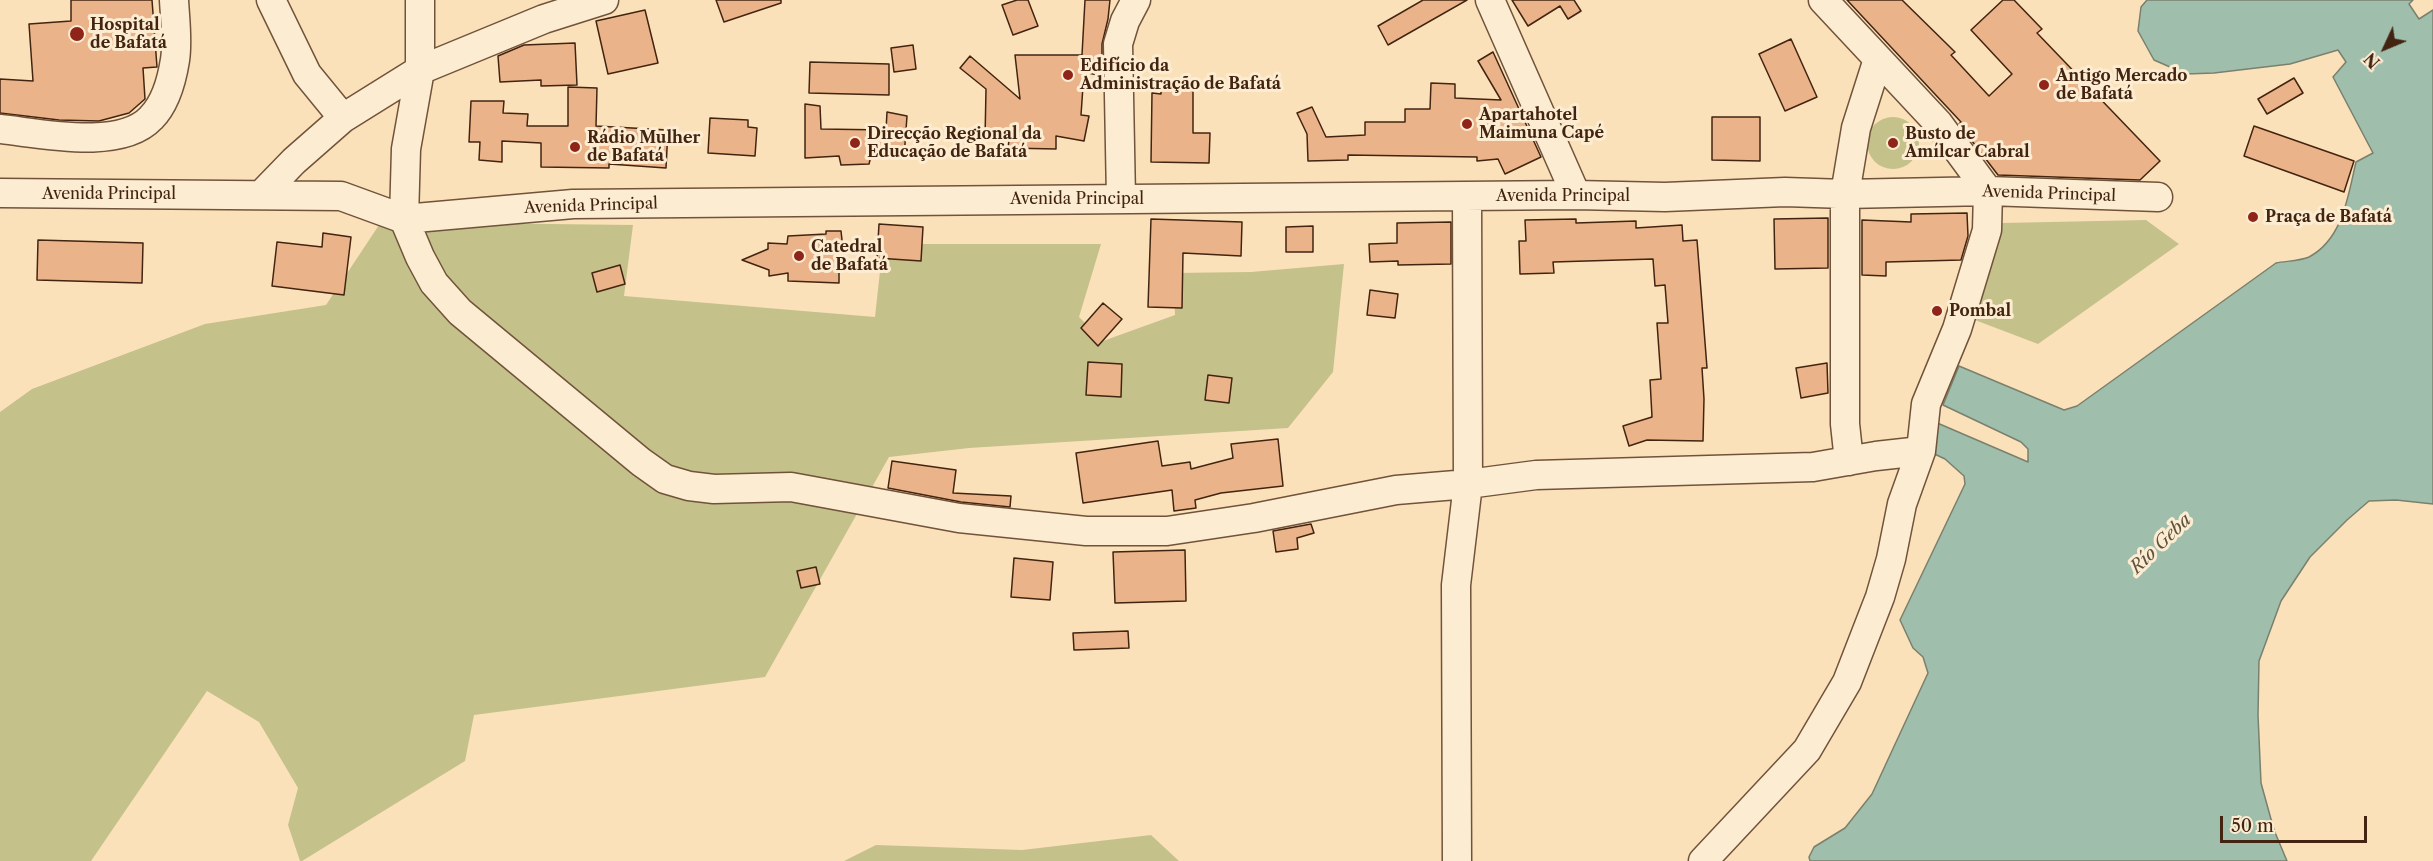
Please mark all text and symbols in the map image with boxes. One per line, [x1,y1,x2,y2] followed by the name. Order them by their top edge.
[90,15,167,53] place label: Hospital de Bafatá
[2355,18,2415,78] north arrow
[68,25,86,43] marker: Hospital de Bafatá
[2360,49,2384,72] text: N
[1080,56,1281,94] place label: Edifício da Administração de Bafatá
[2056,66,2187,104] place label: Antigo Mercado de Bafatá
[1061,68,1075,82] marker: Edifício da Administração de Bafatá
[2037,78,2051,92] marker: Antigo Mercado de Bafatá
[1479,105,1604,143] place label: Apartahotel Maimuna Capé
[1460,117,1474,131] marker: Apartahotel Maimuna Capé
[867,124,1042,162] place label: Direcção Regional da Educação de Bafatá
[1905,124,2030,162] place label: Busto de Amílcar Cabral
[587,128,700,166] place label: Rádio Mulher de Bafatá
[848,136,862,150] marker: Direcção Regional da Educação de Bafatá
[1886,136,1900,150] marker: Busto de Amílcar Cabral
[568,140,582,154] marker: Rádio Mulher de Bafatá
[1982,182,2116,206] street label: Avenida Principal
[42,184,176,204] street label: Avenida Principal
[1496,186,1630,206] street label: Avenida Principal
[1010,189,1144,209] street label: Avenida Principal
[524,194,658,218] street label: Avenida Principal
[2265,207,2392,227] place label: Praça de Bafatá
[2246,210,2260,224] marker: Praça de Bafatá
[811,237,888,275] place label: Catedral de Bafatá
[792,249,806,263] marker: Catedral de Bafatá
[1949,301,2011,321] place label: Pombal
[1930,304,1944,318] marker: Pombal
[2126,510,2196,578] water label: Río Geba
[2223,804,2370,842] scale bar
[2231,815,2274,837] text: 50 m

